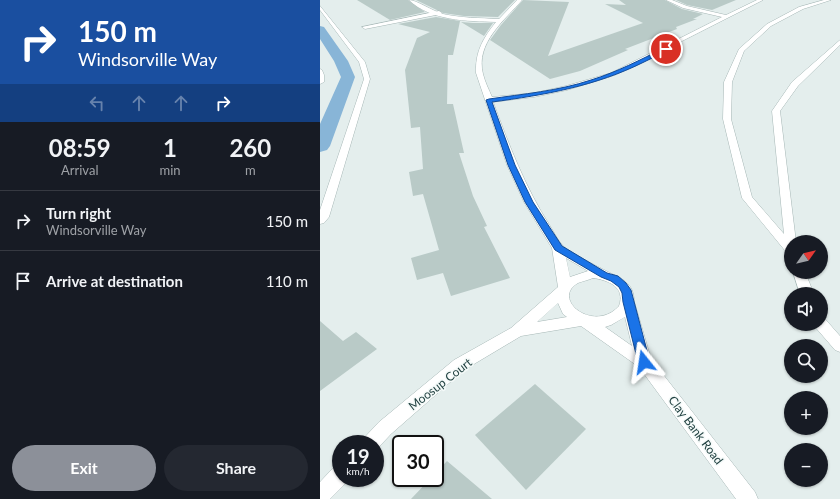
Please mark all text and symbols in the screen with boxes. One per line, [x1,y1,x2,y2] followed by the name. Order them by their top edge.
[78,14,157,48] text: 150 m
[12,16,64,68] icon: right
[649,32,683,66] pin
[655,38,677,60] icon: arrive
[78,48,217,70] text: Windsorville Way
[86,92,108,114] icon: left
[128,92,150,114] icon: ahead
[170,92,192,114] icon: ahead
[212,92,234,114] icon: right
[49,133,111,162] text: 08:59
[163,133,177,162] text: 1
[229,133,271,162] text: 260
[61,162,98,178] text: Arrival
[160,162,181,178] text: min
[245,162,256,178] text: m
[46,204,111,222] text: Turn right
[12,210,34,232] icon: right
[266,212,308,230] text: 150 m
[46,222,147,238] text: Windsorville Way
[784,235,828,279] north arrow
[784,235,828,487] map controls
[12,270,34,292] icon: arrive
[46,272,183,290] text: Arrive at destination
[266,272,308,290] text: 110 m
[784,287,828,331] button: sound
[784,339,828,383] button: search
[623,341,665,383] position arrow
[405,354,475,413] street label: Moosup Court
[784,391,828,435] button: +
[665,393,727,467] street label: Clay Bank Road
[392,435,444,487] speed limit sign: 30
[784,443,828,487] button: −
[346,444,370,468] text: 19
[12,445,156,491] button: Exit
[164,445,308,491] button: Share
[346,465,370,477] text: km/h

